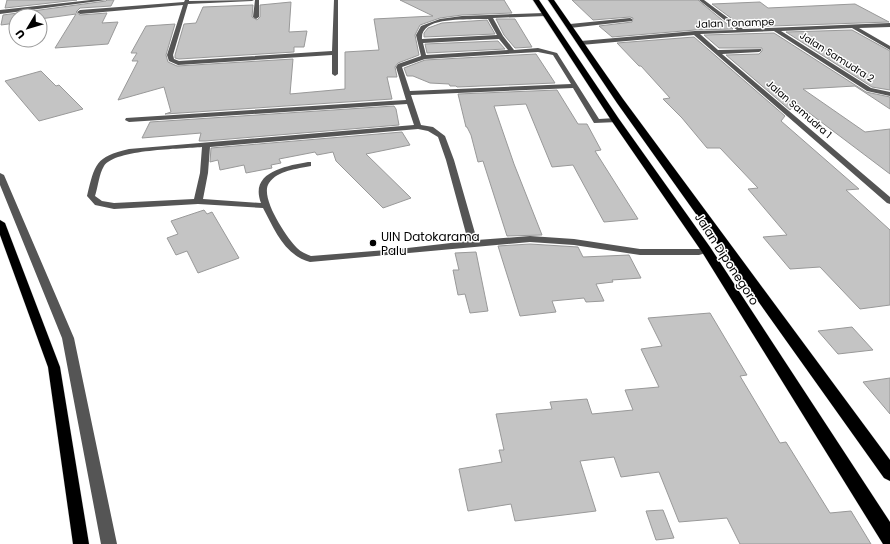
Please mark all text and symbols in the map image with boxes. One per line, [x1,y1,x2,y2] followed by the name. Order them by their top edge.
[8,8,48,48] north arrow
[695,14,775,32] street label: Jalan Tonampe
[11,26,29,42] text: U
[797,28,877,86] street label: Jalan Samudra 2
[763,76,835,142] street label: Jalan Samudra 1
[691,210,763,309] street label: Jalan Diponegoro
[381,228,480,259] place label: UIN Datokarama Palu
[368,238,378,248] marker: UIN Datokarama Palu

